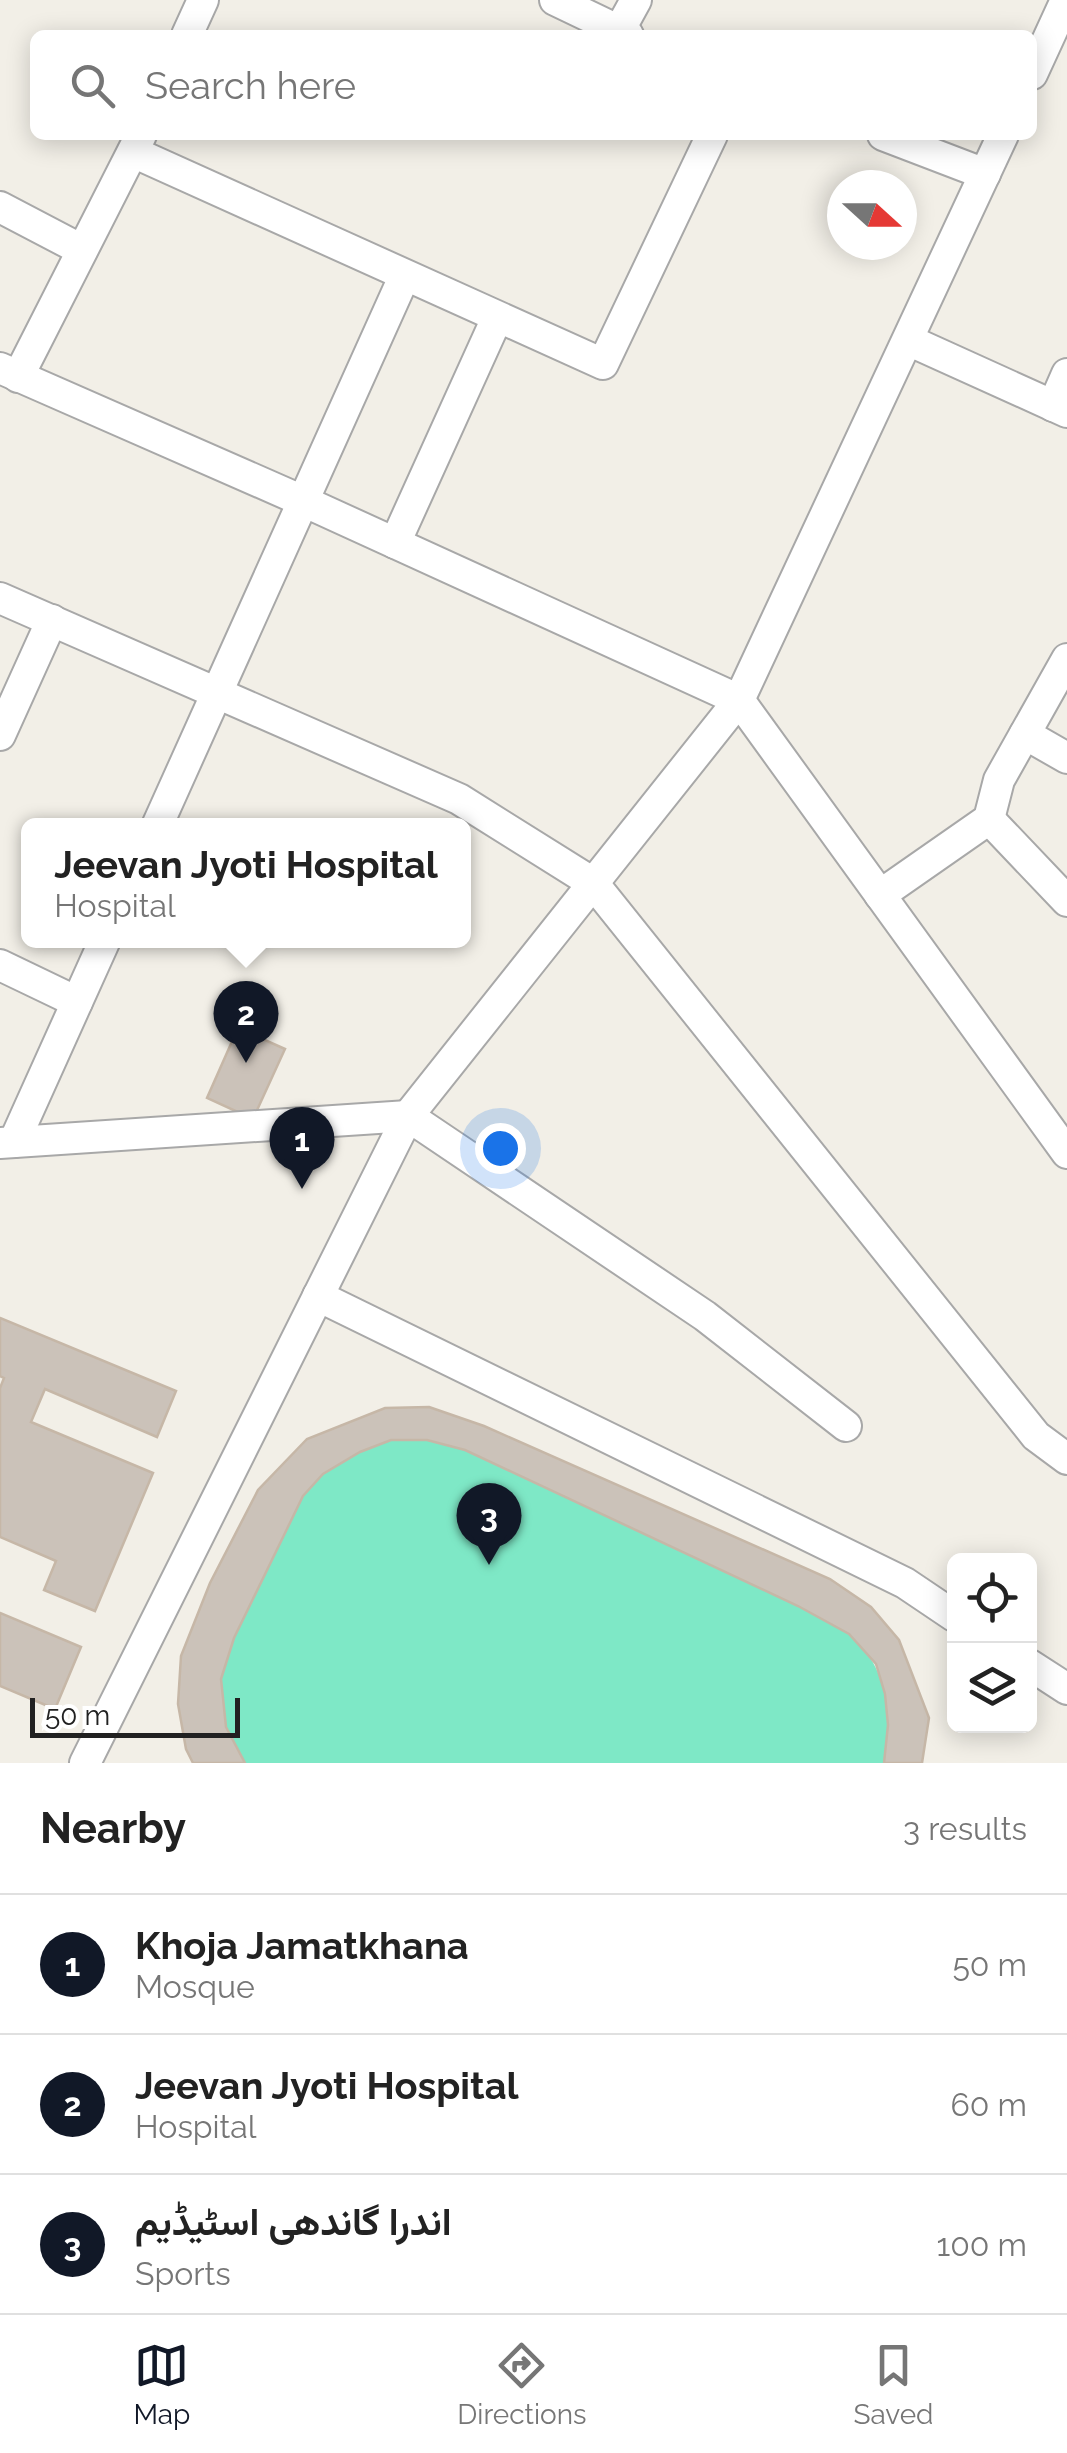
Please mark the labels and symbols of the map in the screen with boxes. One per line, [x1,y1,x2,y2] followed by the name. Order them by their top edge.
[827,170,917,260] north arrow
[214,980,278,1063] pin: 2
[270,1106,334,1189] pin: 1
[475,1123,526,1174] your location
[456,1482,522,1565] pin: 3
[30,1693,240,1738] scale bar

